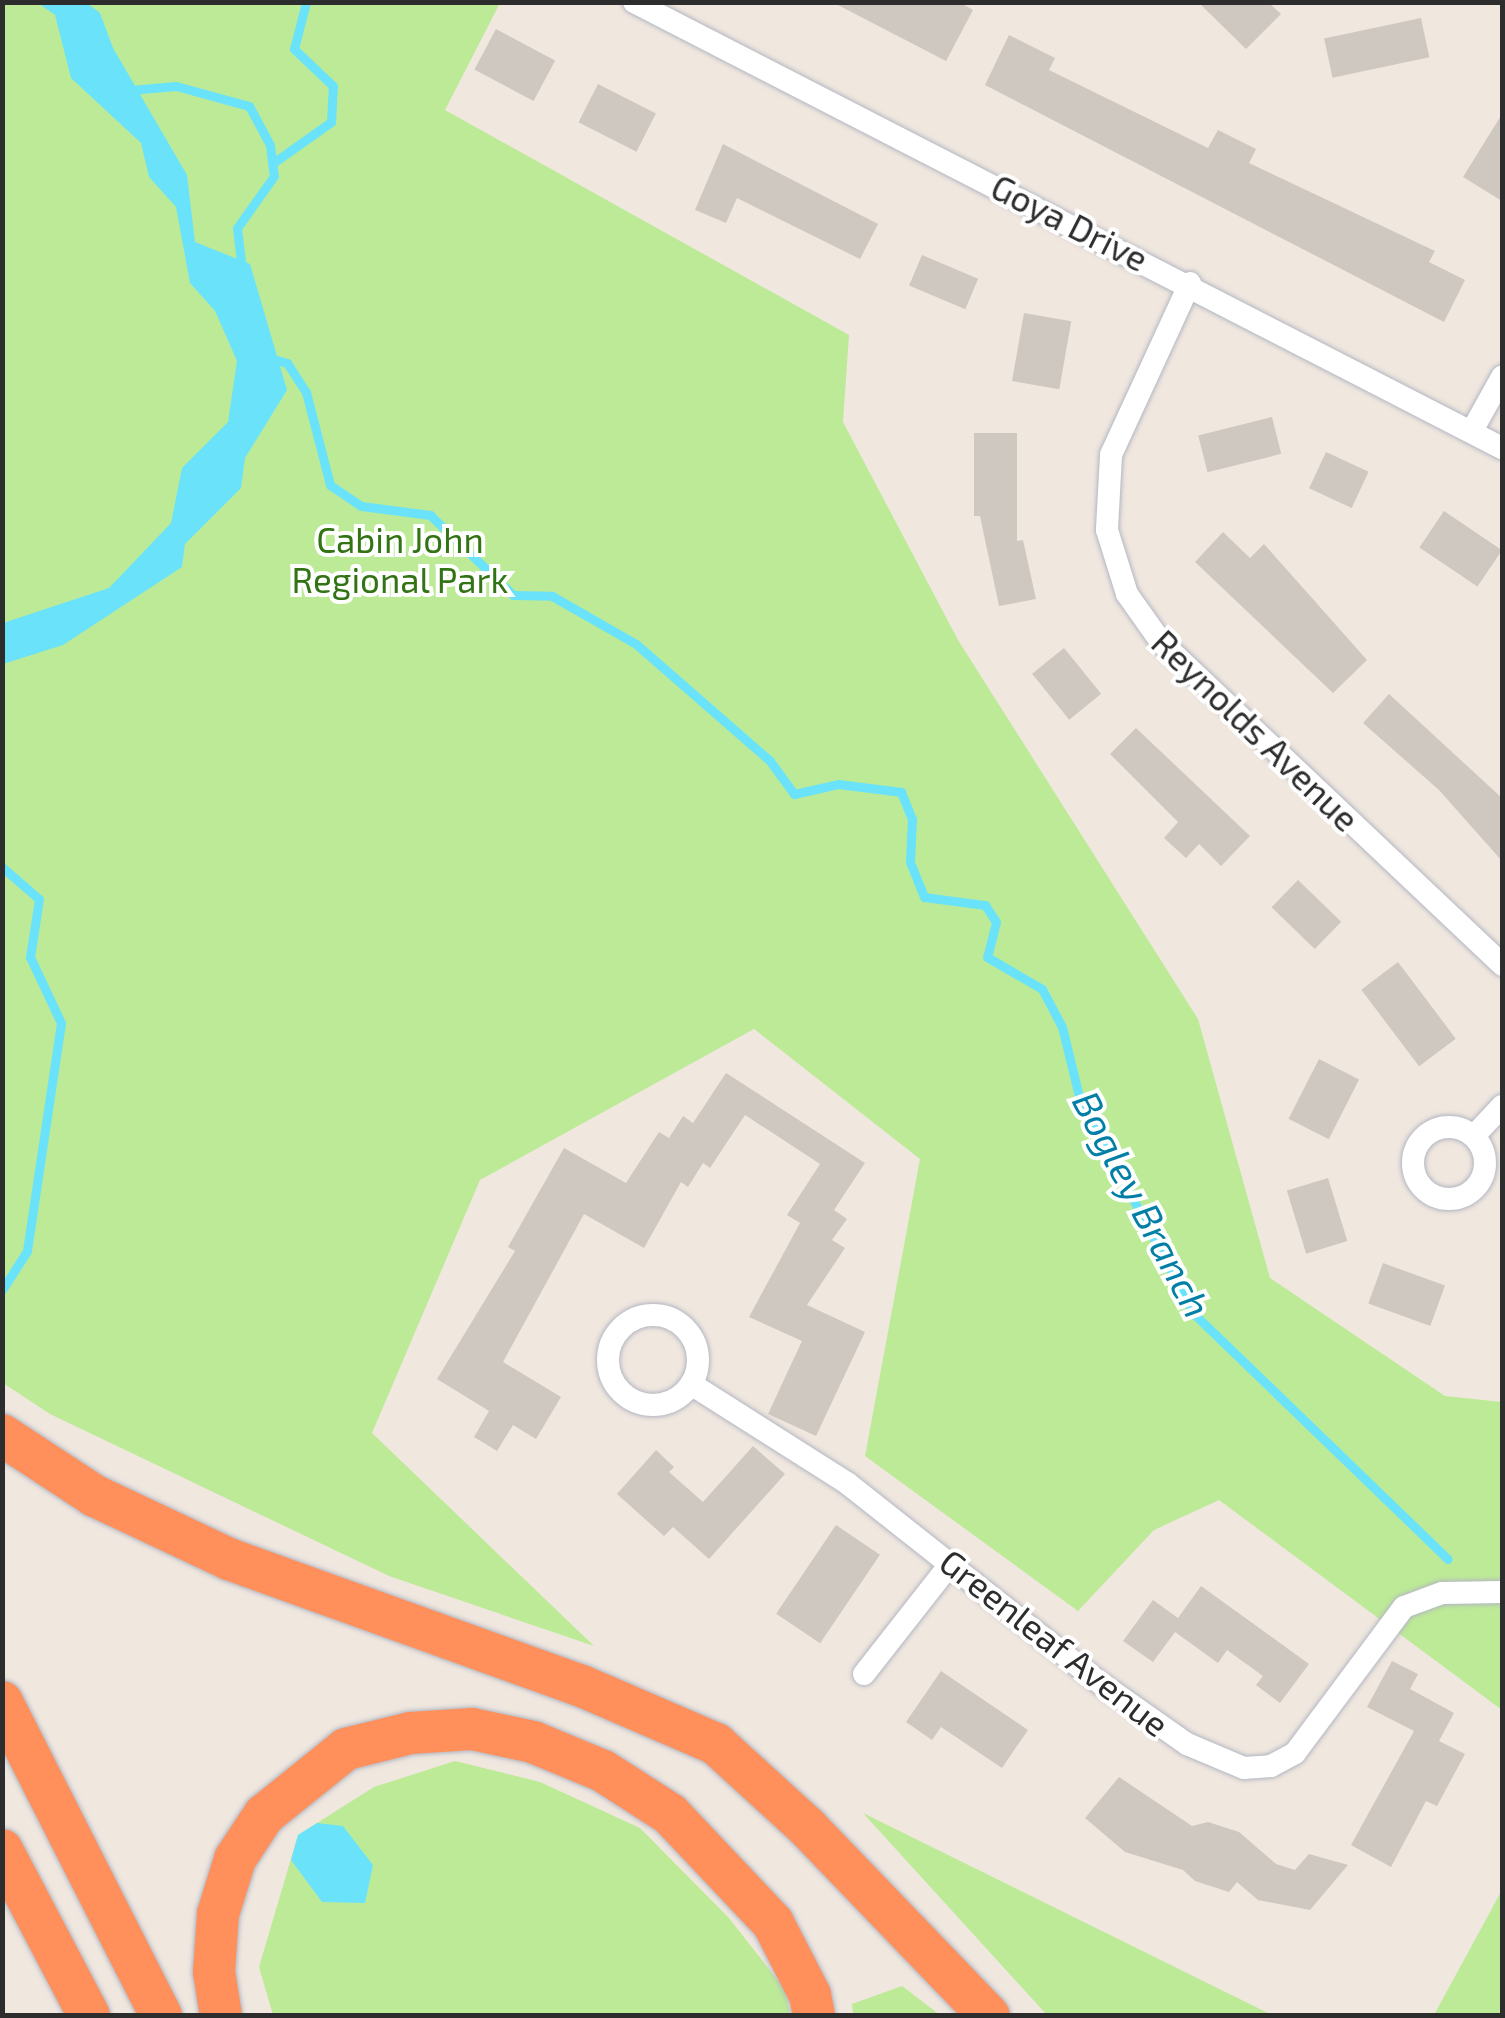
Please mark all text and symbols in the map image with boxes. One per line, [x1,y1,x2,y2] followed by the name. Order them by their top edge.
[985,165,1155,279] street label: Goya Drive
[291,518,509,600] park label: Cabin John Regional Park
[1144,620,1368,840] street label: Reynolds Avenue
[1063,1083,1221,1325] water label: Bogley Branch
[932,1539,1178,1745] street label: Greenleaf Avenue

